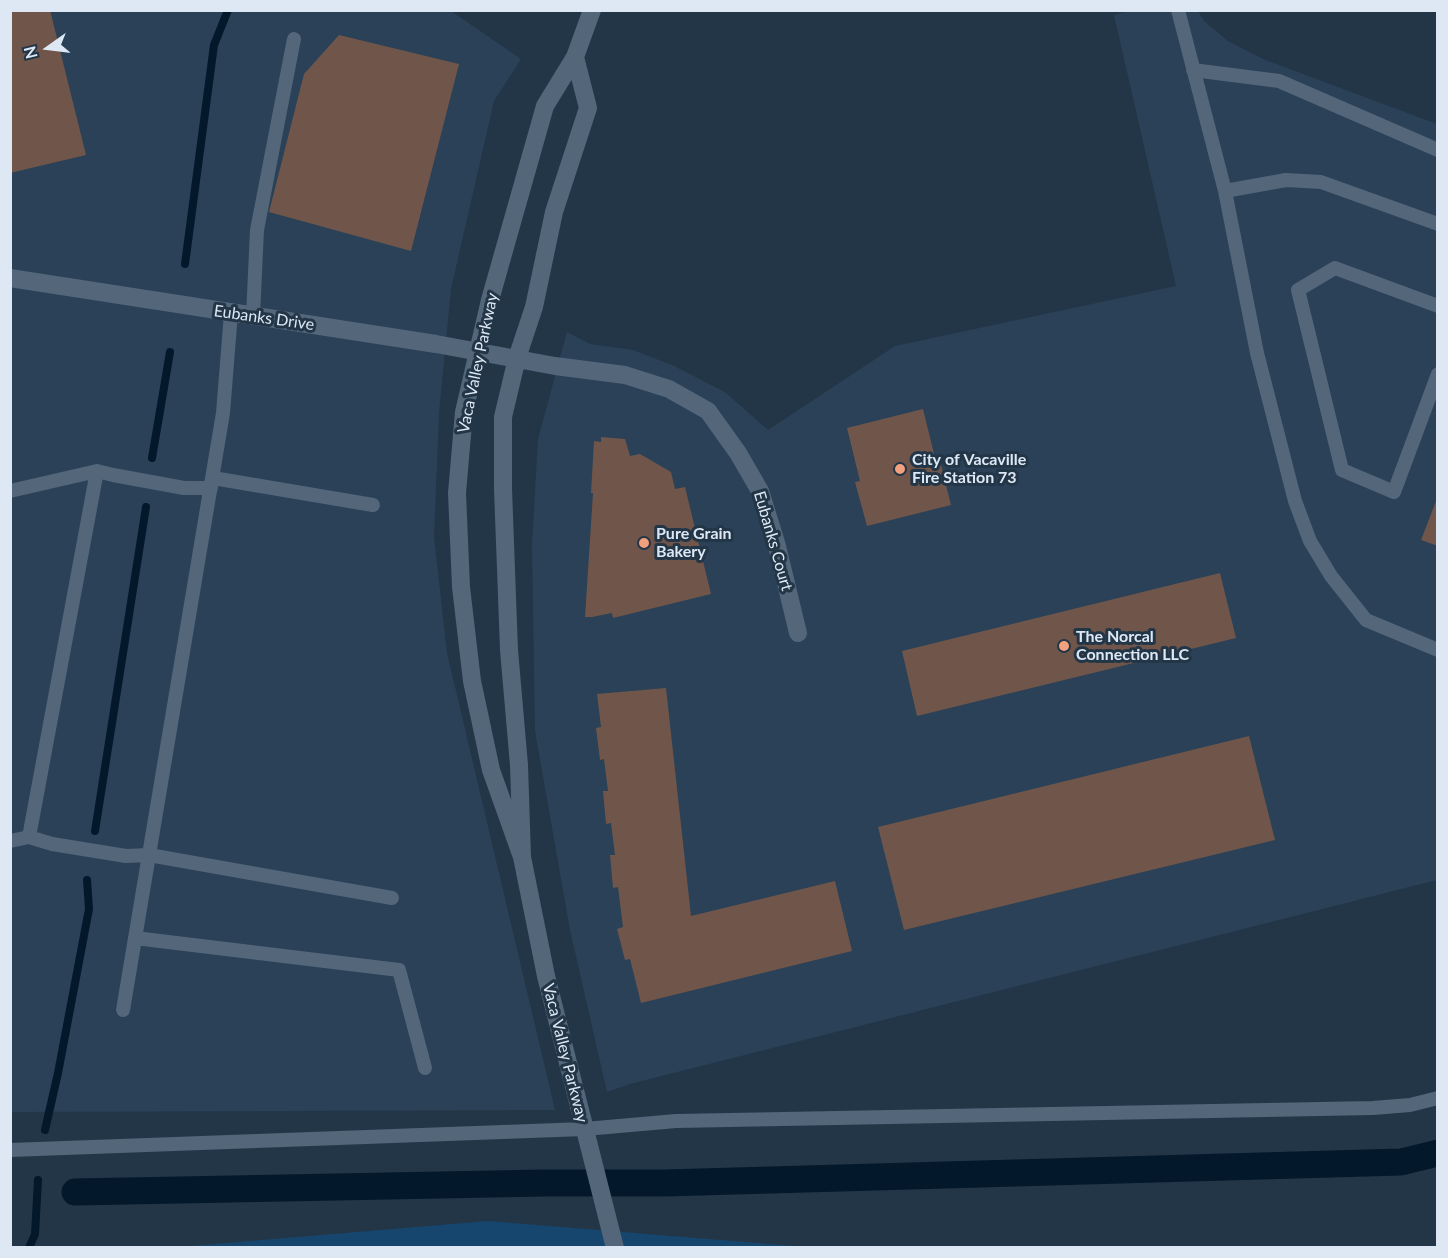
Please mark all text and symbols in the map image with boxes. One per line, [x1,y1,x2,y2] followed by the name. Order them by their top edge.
[18,18,78,78] north arrow
[19,44,41,61] text: N
[454,291,502,435] street label: Vaca Valley Parkway
[213,301,315,335] street label: Eubanks Drive
[912,450,1026,488] place label: City of Vacaville Fire Station 73
[893,462,907,476] marker: City of Vacaville Fire Station 73
[750,489,796,593] street label: Eubanks Court
[656,524,732,562] place label: Pure Grain Bakery
[637,536,651,550] marker: Pure Grain Bakery
[1076,627,1189,665] place label: The Norcal Connection LLC
[1057,639,1071,653] marker: The Norcal Connection LLC
[538,981,592,1125] street label: Vaca Valley Parkway

